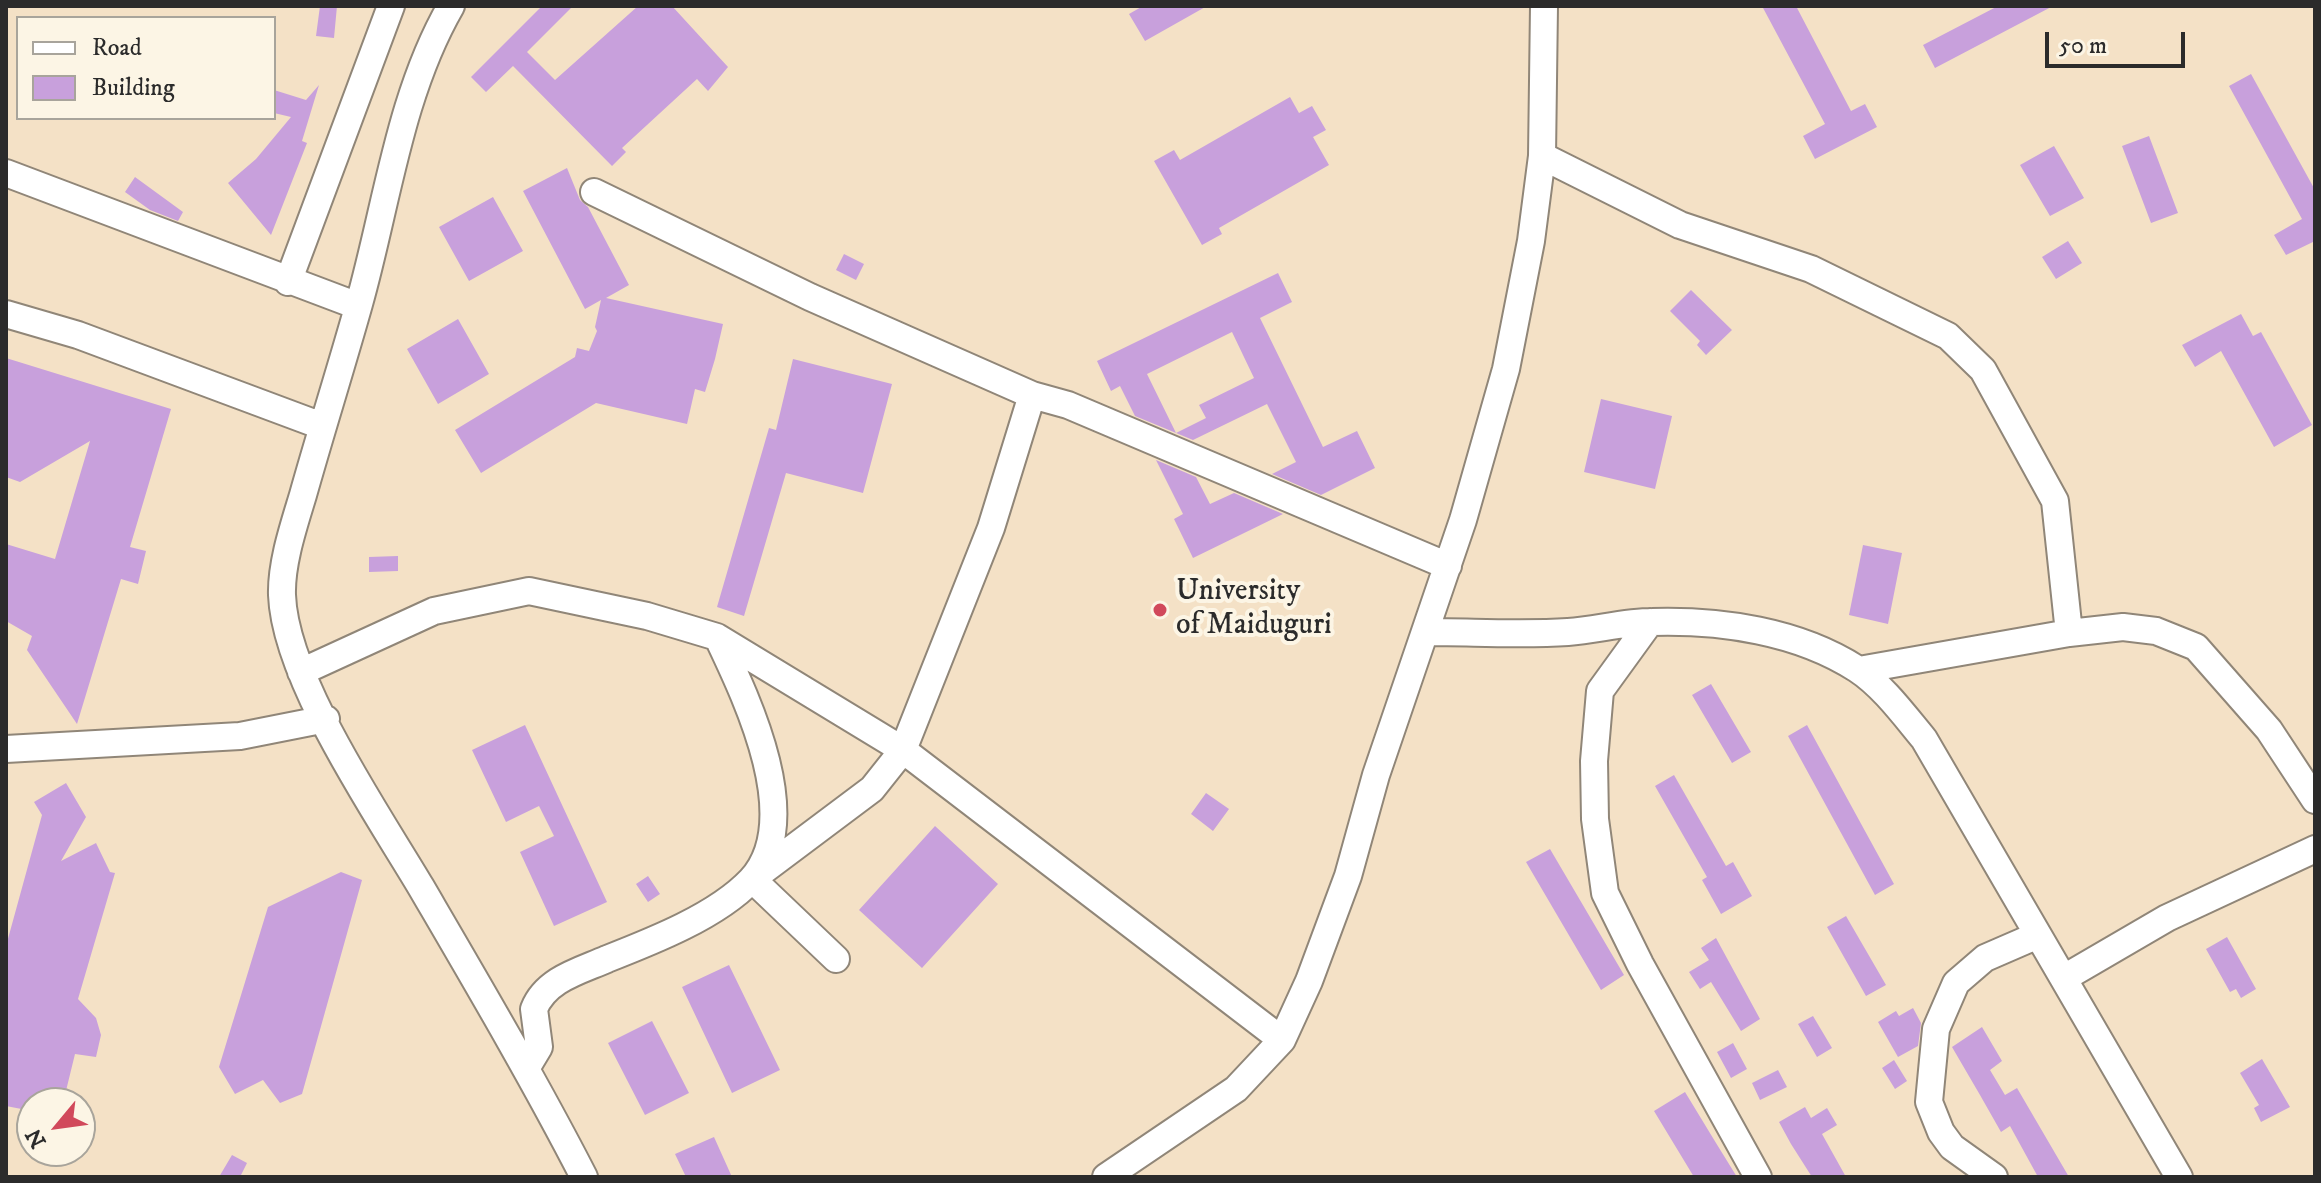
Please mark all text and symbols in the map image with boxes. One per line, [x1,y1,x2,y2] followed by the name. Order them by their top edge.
[16,16,276,120] legend
[2049,16,2189,66] scale bar
[2059,31,2107,61] text: 50 m
[92,33,142,63] text: Road
[92,73,175,103] text: Building
[1176,575,1332,646] place label: University of Maiduguri
[1151,601,1169,619] marker: University of Maiduguri
[16,1087,96,1167] north arrow
[20,1123,53,1152] text: N

